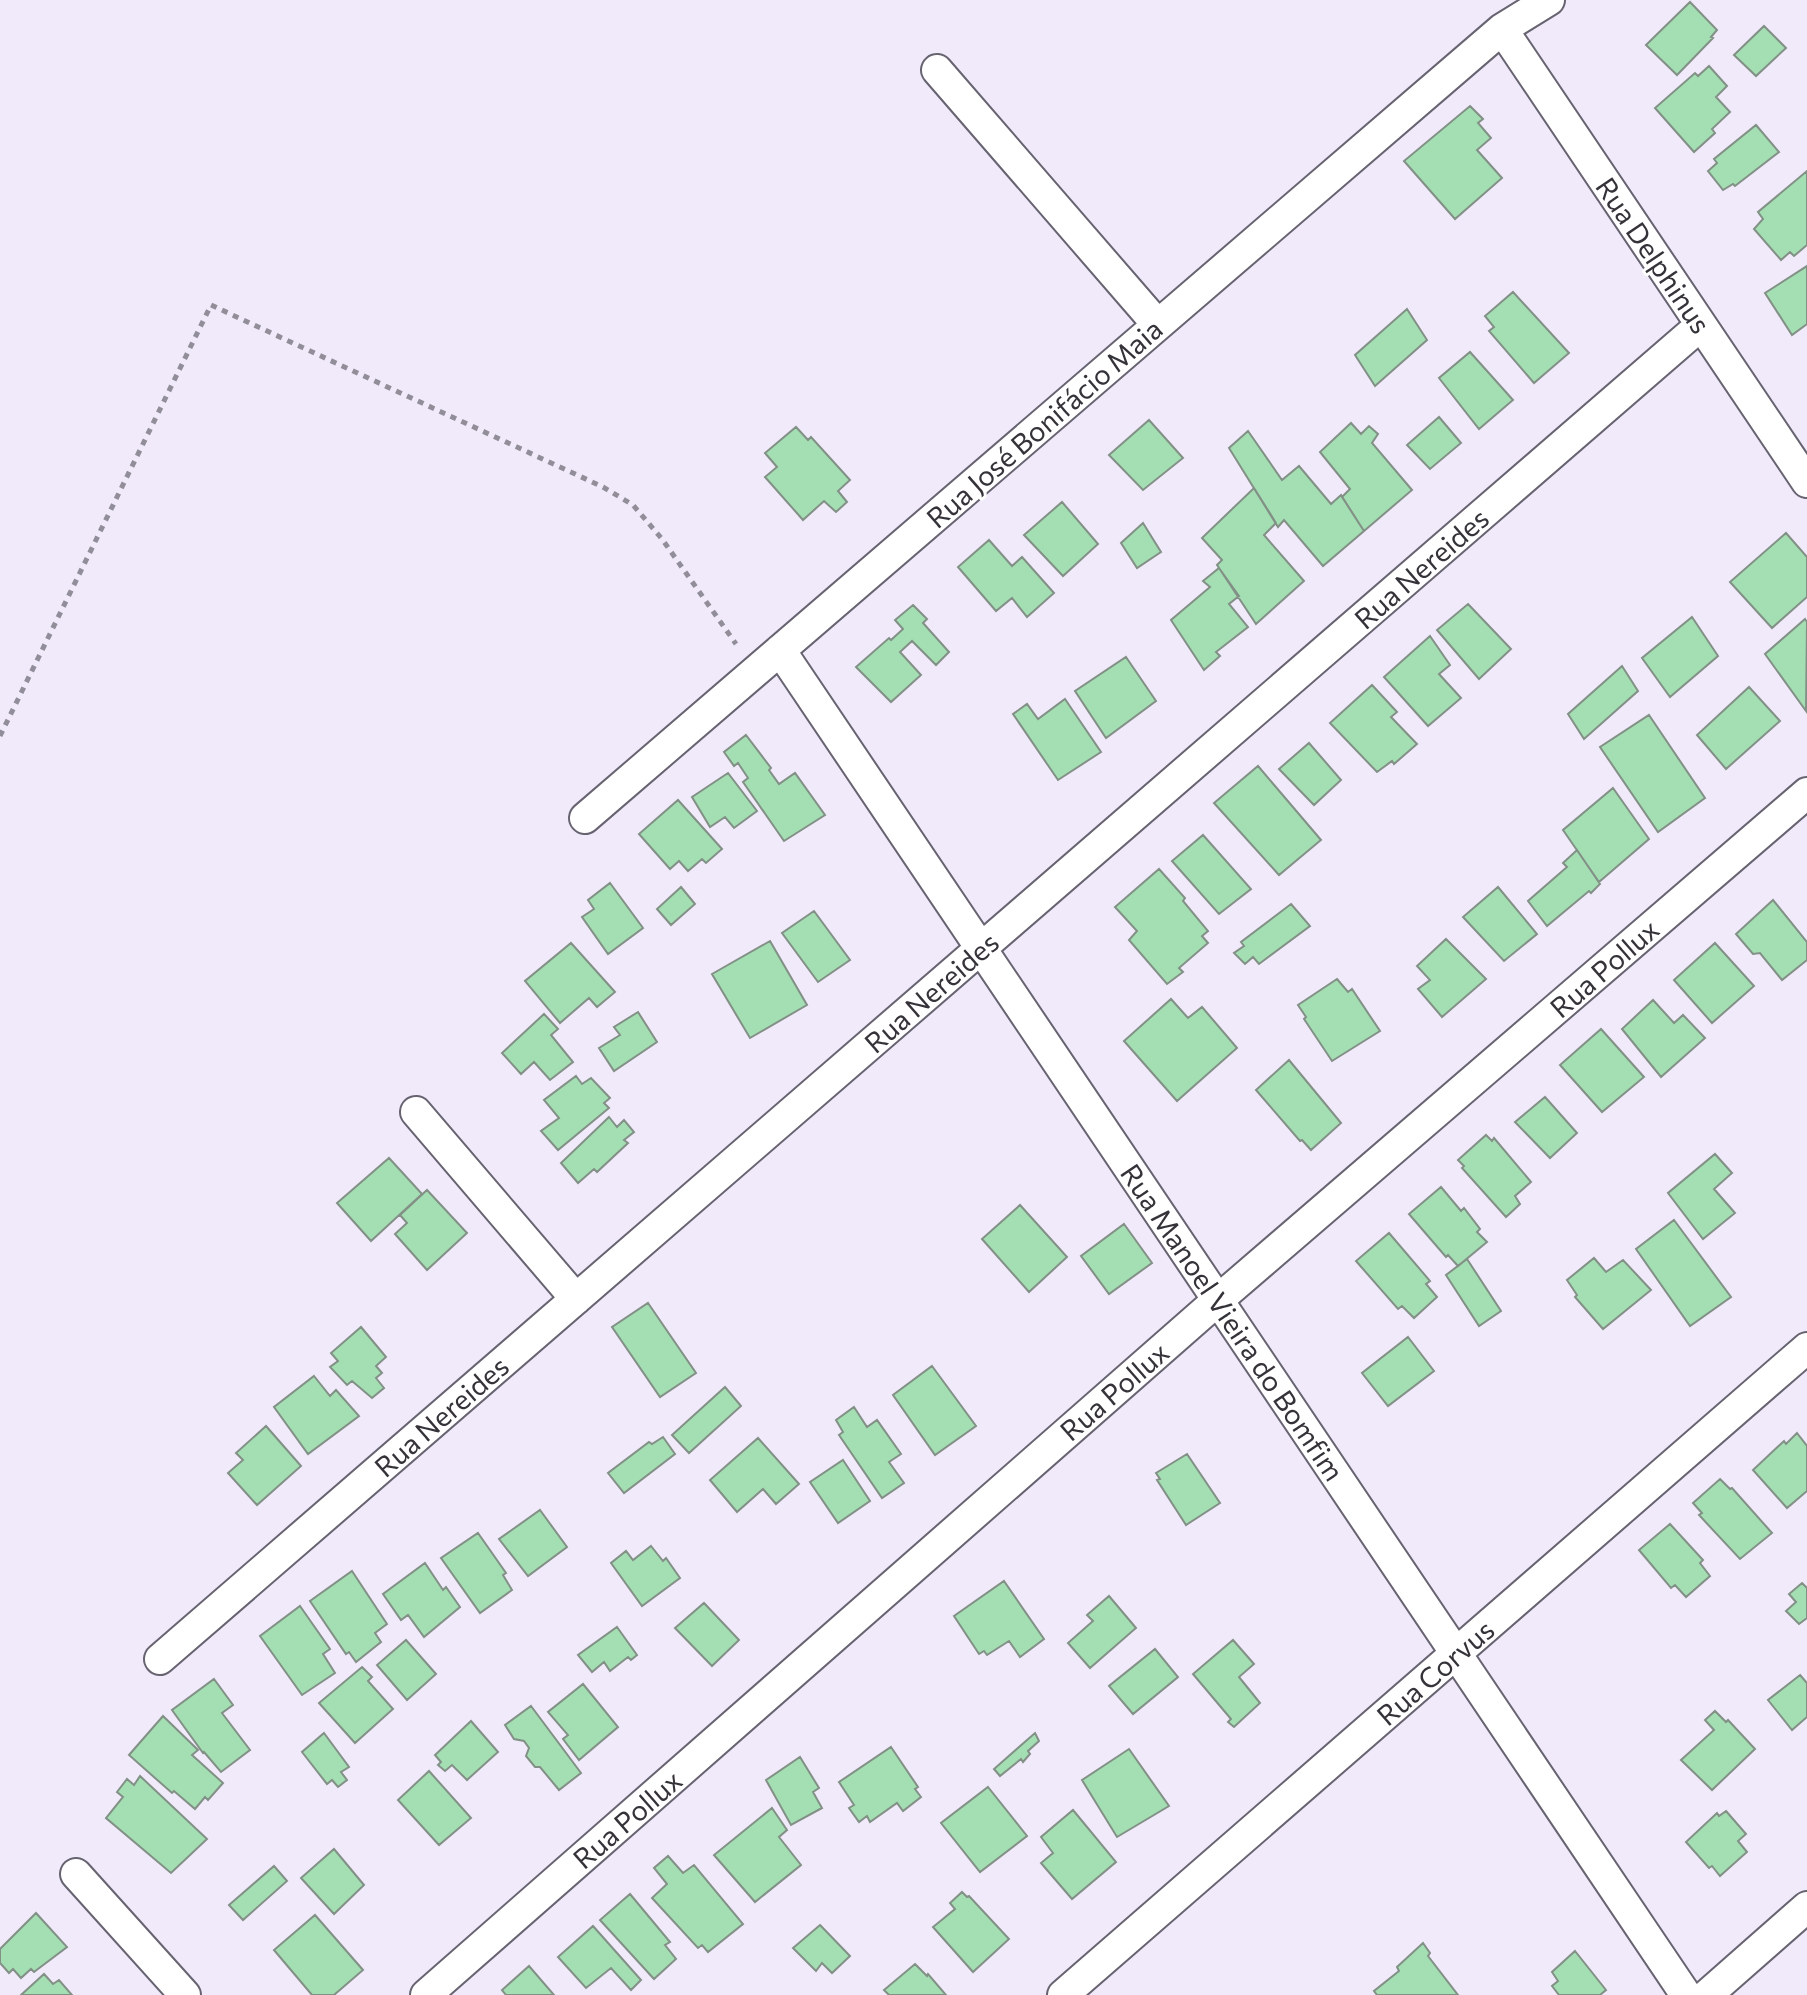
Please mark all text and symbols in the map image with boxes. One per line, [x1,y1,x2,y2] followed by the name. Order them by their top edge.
[1589,170,1719,340] street label: Rua Delphinus
[919,311,1169,535] street label: Rua José Bonifácio Maia
[1347,501,1495,635] street label: Rua Nereides
[1543,912,1665,1024] street label: Rua Pollux
[857,925,1005,1059] street label: Rua Nereides
[1114,1157,1352,1487] street label: Rua Manoel Vieira do Bomfim
[1053,1335,1175,1447] street label: Rua Pollux
[367,1349,515,1483] street label: Rua Nereides
[1369,1612,1501,1732] street label: Rua Corvus
[566,1763,688,1875] street label: Rua Pollux

